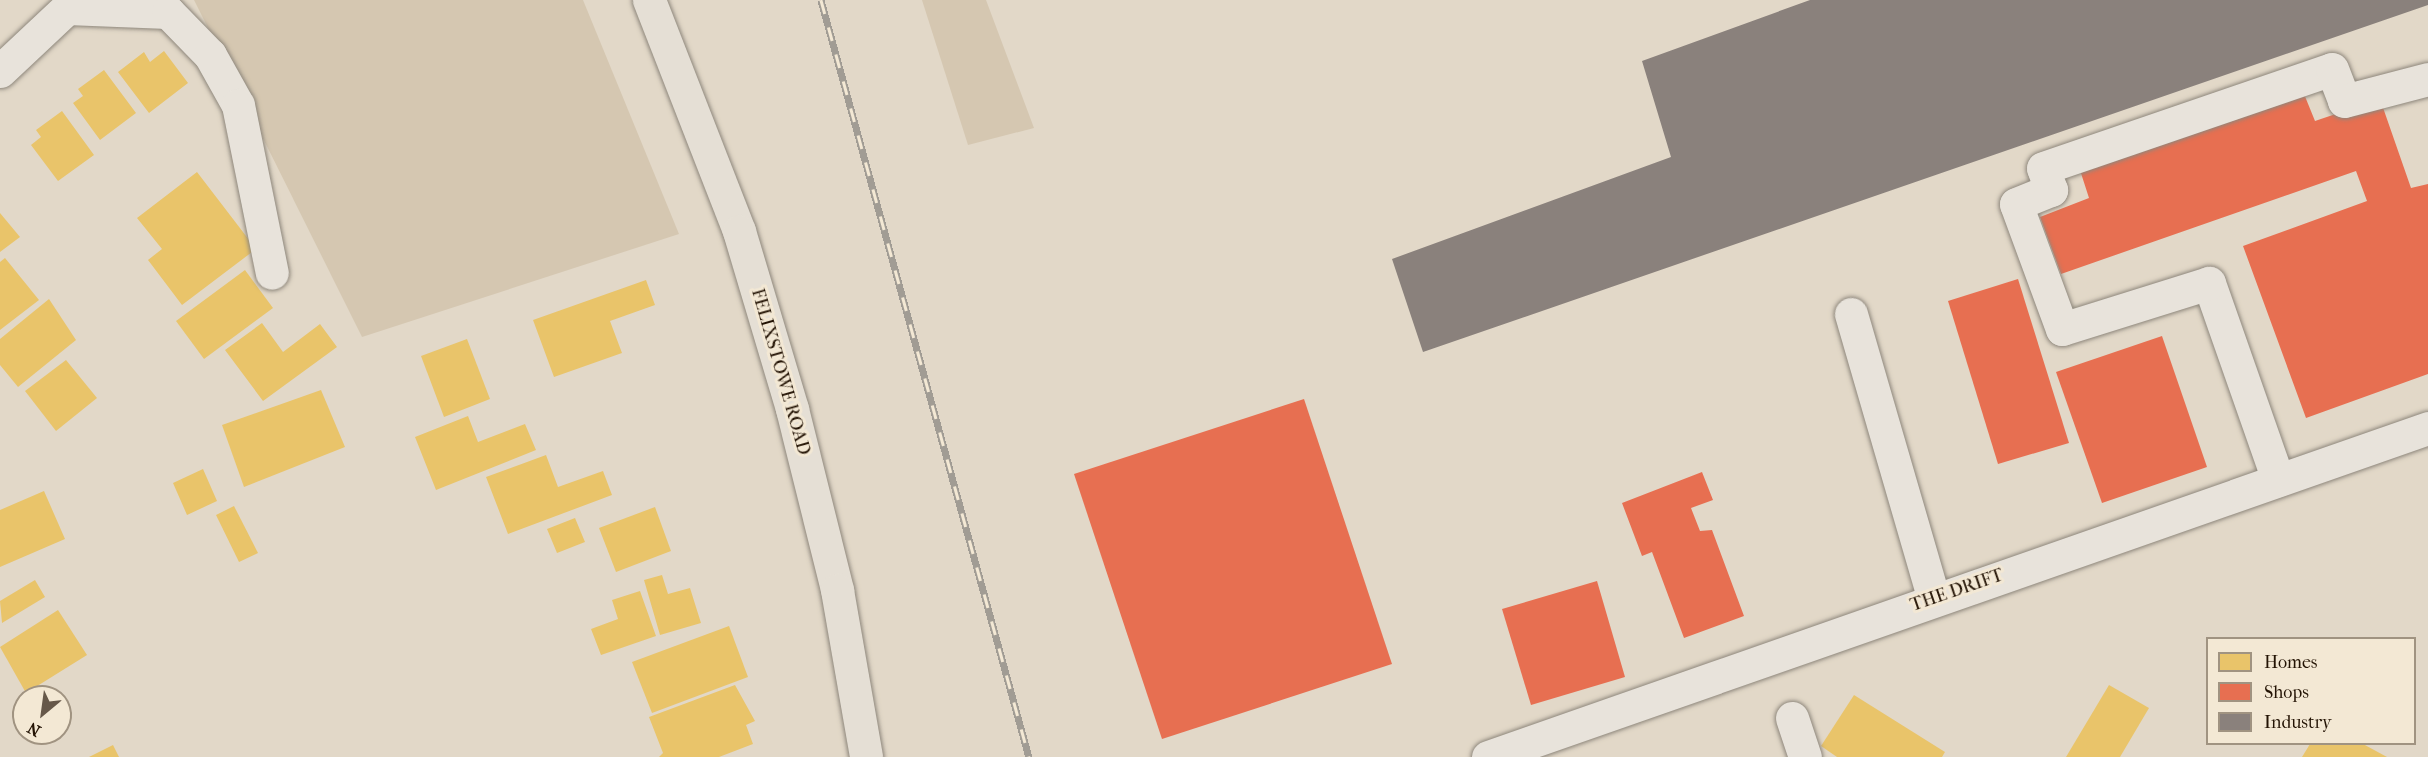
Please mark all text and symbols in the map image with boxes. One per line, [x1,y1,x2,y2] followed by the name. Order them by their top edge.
[746,286,814,458] street label: FELIXSTOWE ROAD
[1908,565,2006,617] street label: THE DRIFT
[2206,637,2416,745] legend
[2264,652,2318,673] text: Homes
[2264,682,2309,703] text: Shops
[12,685,72,745] north arrow
[2264,712,2332,733] text: Industry
[24,718,44,741] text: N

